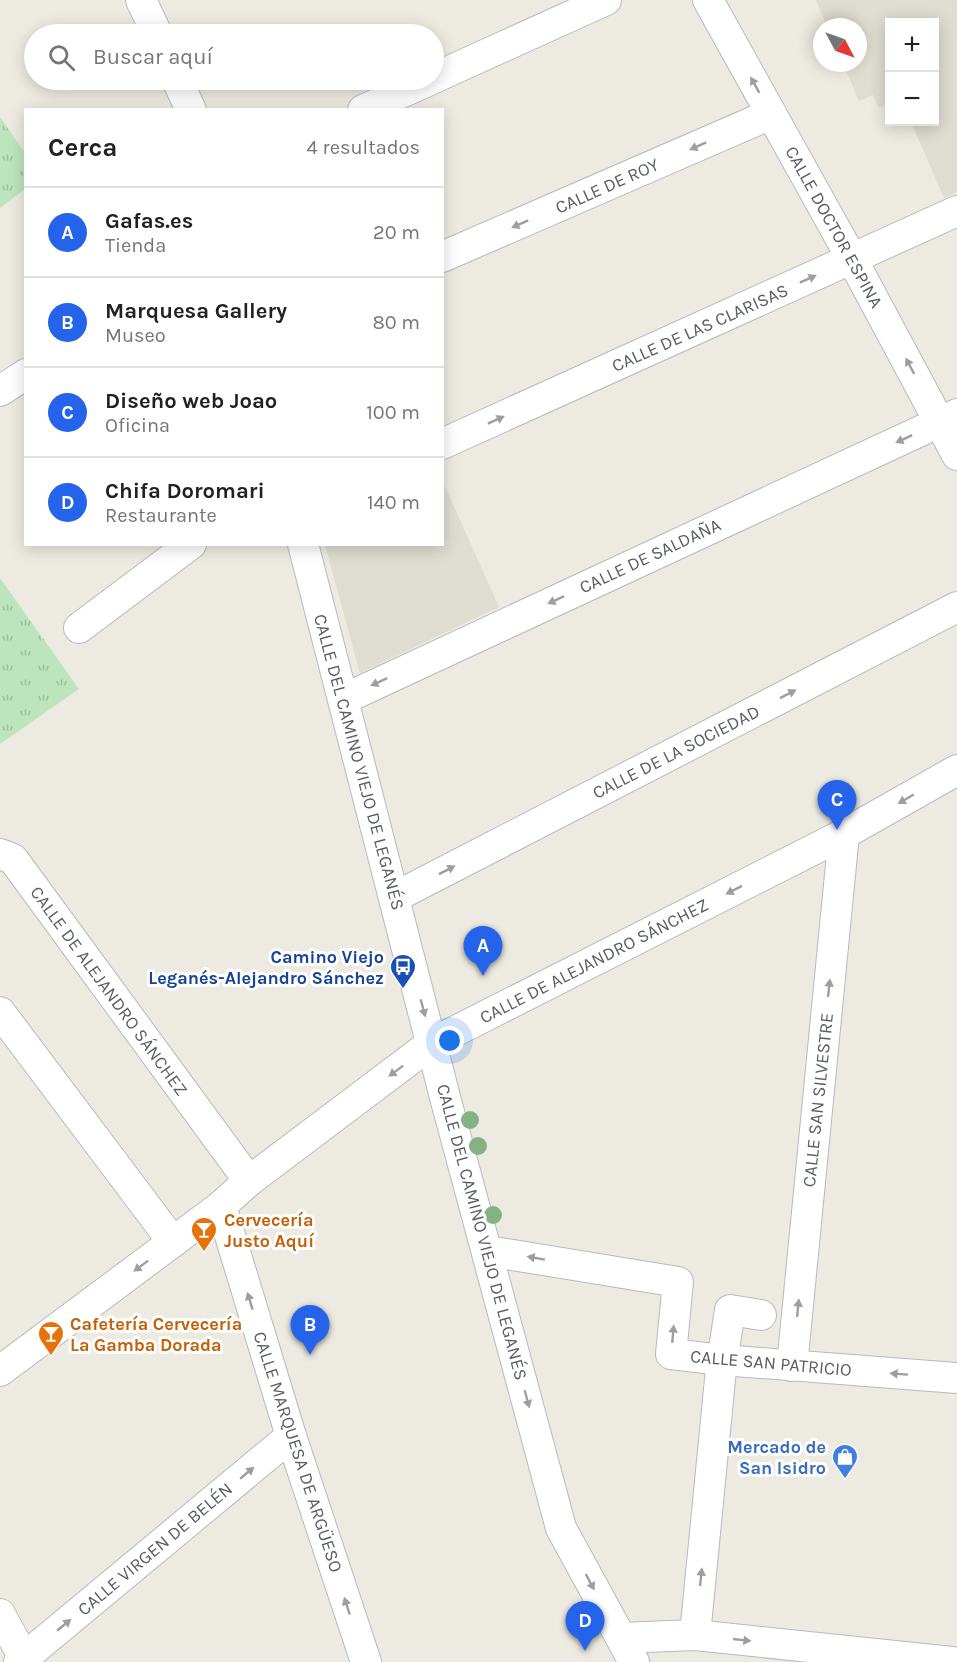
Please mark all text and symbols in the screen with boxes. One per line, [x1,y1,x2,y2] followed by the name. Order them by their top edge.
[813,18,867,72] north arrow
[885,18,939,126] map controls
[885,18,939,72] button: +
[24,24,444,90] search box
[45,41,78,74] icon: search
[93,44,213,70] text: Buscar aquí
[885,72,939,126] button: −
[750,76,760,93] one-way arrow
[48,132,117,163] text: Cerca
[307,136,420,159] text: 4 resultados
[690,141,707,150] one-way arrow
[780,142,888,312] street label: CALLE DOCTOR ESPINA
[552,153,662,219] street label: CALLE DE ROY
[105,208,193,234] text: Gafas.es
[511,219,528,228] one-way arrow
[61,221,74,244] text: A
[373,221,420,244] text: 20 m
[105,234,166,257] text: Tienda
[799,274,817,284] one-way arrow
[608,279,792,377] street label: CALLE DE LAS CLARISAS
[105,298,287,324] text: Marquesa Gallery
[61,311,74,334] text: B
[372,311,420,334] text: 80 m
[105,324,166,347] text: Museo
[905,357,915,374] one-way arrow
[105,388,277,414] text: Diseño web Joao
[61,401,74,424] text: C
[366,401,420,424] text: 100 m
[105,414,170,437] text: Oficina
[487,415,504,424] one-way arrow
[895,434,912,443] one-way arrow
[105,478,265,504] text: Chifa Doromari
[61,491,74,514] text: D
[367,491,420,514] text: 140 m
[105,504,217,527] text: Restaurante
[576,514,724,598] street label: CALLE DE SALDAÑA
[547,596,564,605] one-way arrow
[309,611,410,912] street label: CALLE DEL CAMINO VIEJO DE LEGANÉS
[370,678,387,687] one-way arrow
[780,689,797,699] one-way arrow
[589,700,763,804] street label: CALLE DE LA SOCIEDAD
[818,780,856,830] pin: C
[898,793,914,804] one-way arrow
[438,865,455,875] one-way arrow
[26,881,193,1100] street label: CALLE DE ALEJANDRO SÁNCHEZ
[725,885,742,895] one-way arrow
[476,894,712,1028] street label: CALLE DE ALEJANDRO SÁNCHEZ
[464,926,502,976] pin: A
[148,946,384,989] place label: Camino Viejo Leganés-Alejandro Sánchez
[388,952,418,990] bus stop icon: Camino Viejo Leganés-Alejandro Sánchez
[824,979,834,998] one-way arrow
[418,999,428,1017] one-way arrow
[798,1012,838,1188] street label: CALLE SAN SILVESTRE
[435,1026,464,1055] your location
[388,1064,403,1076] one-way arrow
[432,1081,533,1382] street label: CALLE DEL CAMINO VIEJO DE LEGANÉS
[224,1209,315,1252] place label: Cervecería Justo Aquí
[189,1215,219,1253] bar icon: Cervecería Justo Aquí
[527,1253,546,1262] one-way arrow
[133,1259,148,1271] one-way arrow
[245,1292,254,1310] one-way arrow
[793,1298,803,1317] one-way arrow
[290,1306,330,1355] pin: B
[70,1313,242,1356] place label: Cafetería Cervecería La Gamba Dorada
[36,1319,66,1357] bar icon: Cafetería Cervecería La Gamba Dorada
[668,1324,678,1343] one-way arrow
[249,1329,347,1575] street label: CALLE MARQUESA DE ARGÜESO
[689,1345,853,1381] street label: CALLE SAN PATRICIO
[889,1369,908,1379] one-way arrow
[523,1390,532,1408] one-way arrow
[727,1436,826,1479] place label: Mercado de San Isidro
[830,1442,860,1480] shop icon: Mercado de San Isidro
[239,1467,254,1480] one-way arrow
[72,1477,237,1620] street label: CALLE VIRGEN DE BELÉN
[696,1567,706,1586] one-way arrow
[585,1574,595,1591] one-way arrow
[342,1597,352,1615] one-way arrow
[566,1602,604,1651] pin: D
[56,1618,72,1631] one-way arrow
[732,1635,751,1645] one-way arrow

